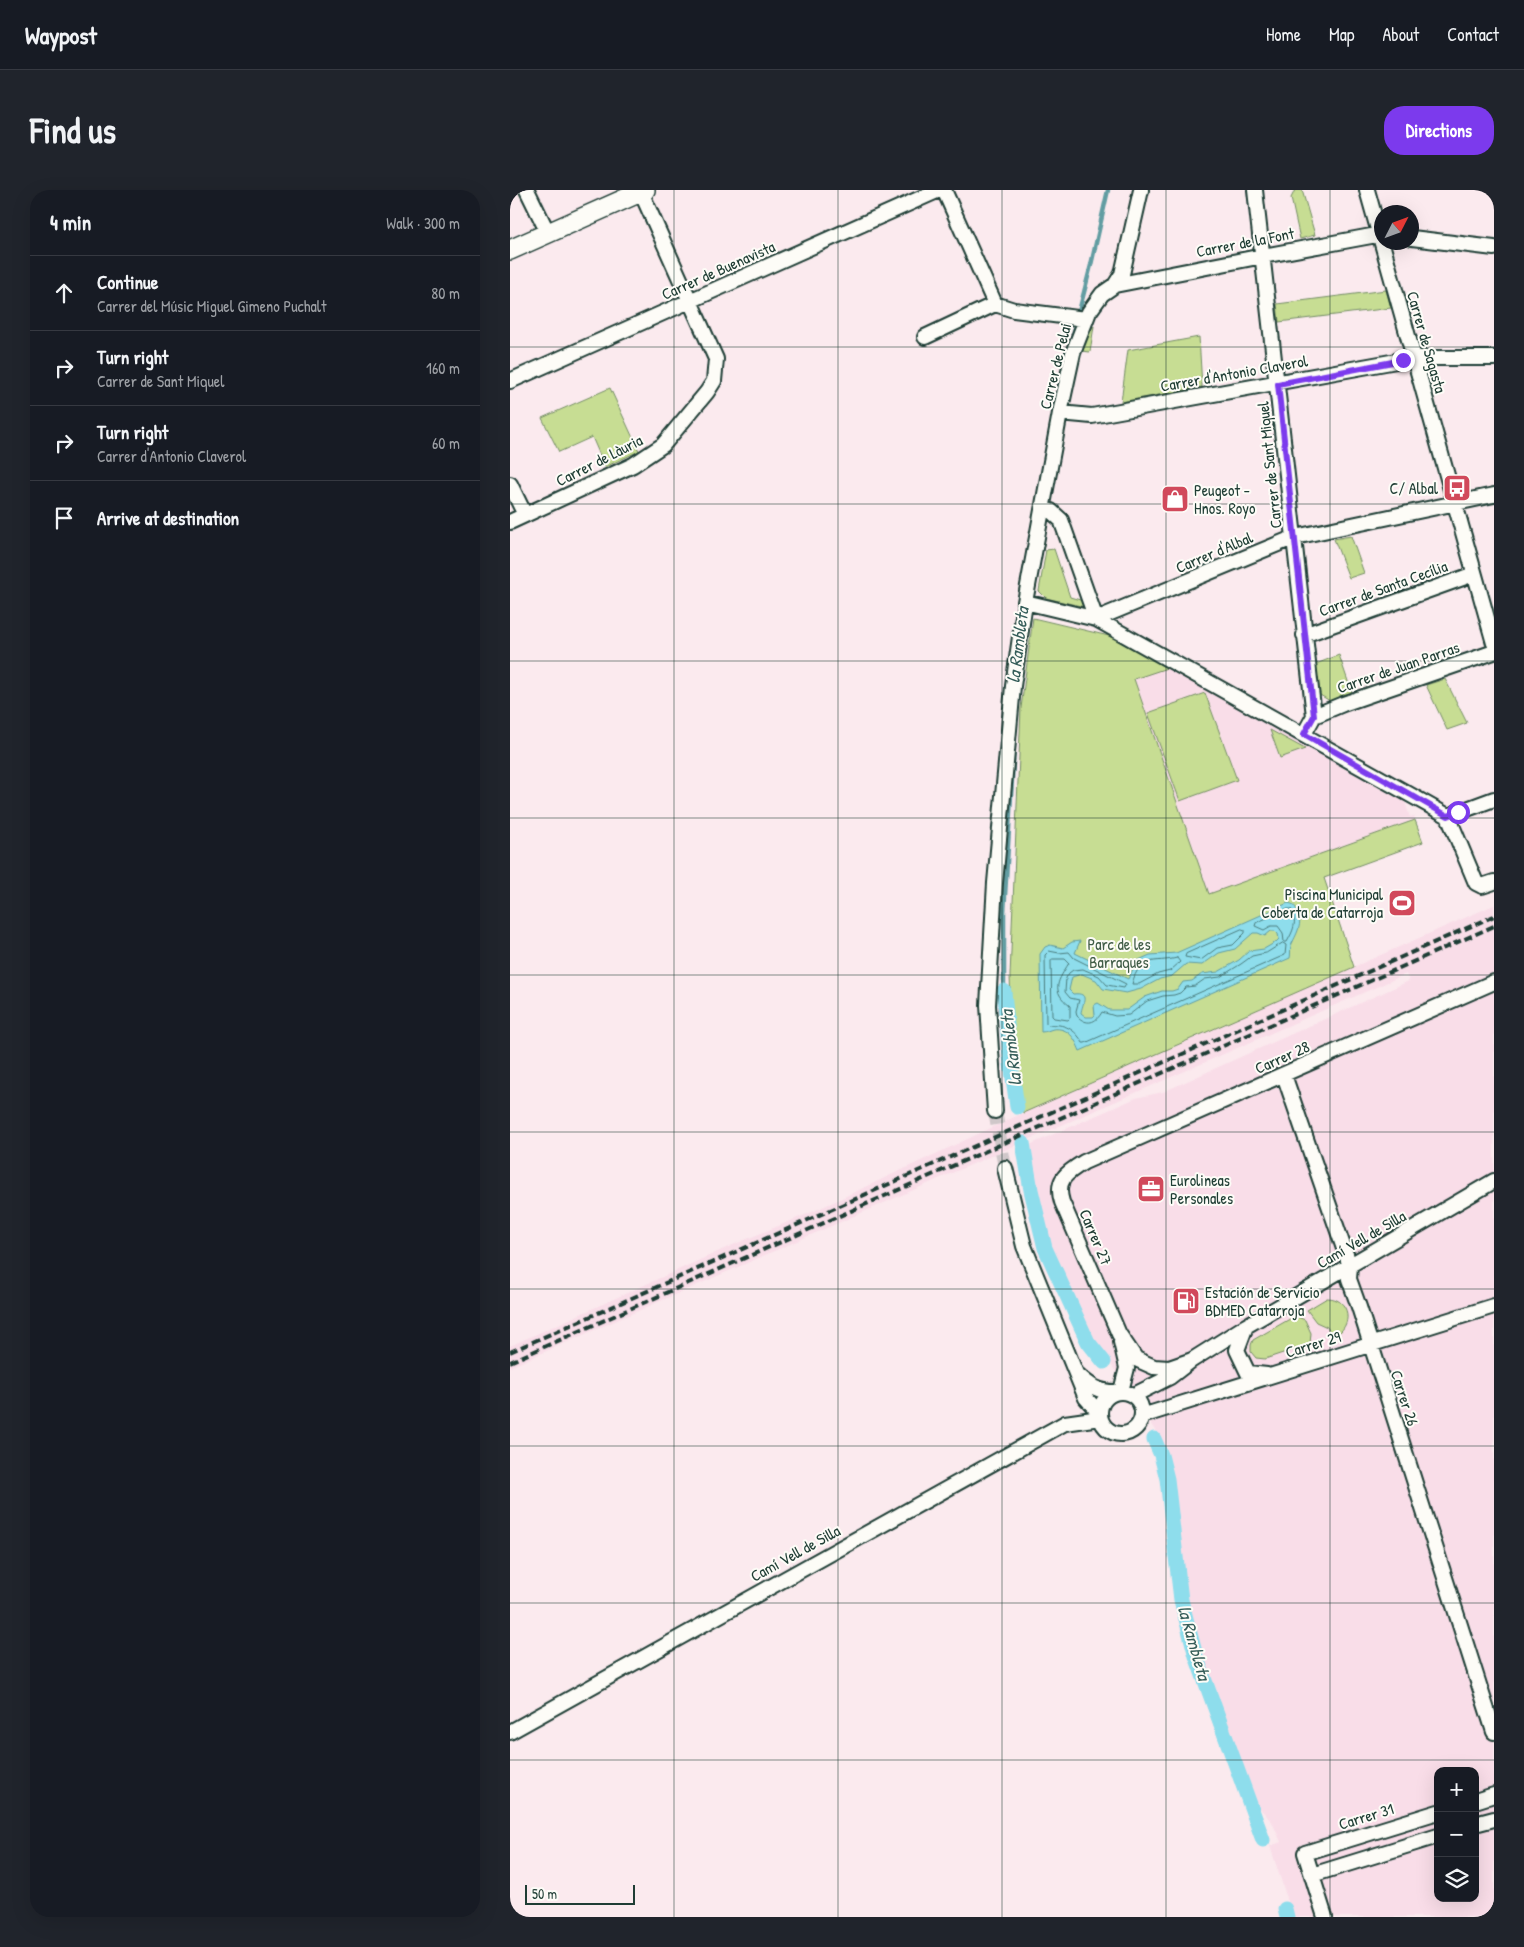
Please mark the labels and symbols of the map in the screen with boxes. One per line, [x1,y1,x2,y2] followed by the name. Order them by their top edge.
[1374,205,1419,250] north arrow
[1194,222,1296,262] street label: Carrer de la Font
[658,235,778,305] street label: Carrer de Buenavista
[1402,289,1452,395] street label: Carrer de Sagasta
[1034,321,1076,411] street label: Carrer de Pelai
[1159,349,1310,397] street label: Carrer d'Antonio Claverol
[1392,349,1415,372] route end
[1251,400,1287,530] street label: Carrer de Sant Miquel
[552,429,646,491] street label: Carrer de Làuria
[1442,473,1472,503] bus stop icon: C/ Albal
[1390,477,1439,499] place label: C/ Albal
[1194,479,1256,519] place label: Peugeot - Hnos. Royo
[1160,484,1190,514] shop icon: Peugeot - Hnos. Royo
[1172,526,1257,578] street label: Carrer d'Albal
[1316,555,1450,621] street label: Carrer de Santa Cecília
[1000,604,1035,684] water label: la Rambleta
[1334,636,1462,698] street label: Carrer de Juan Parras
[1447,801,1470,824] route start
[1261,883,1384,923] place label: Piscina Municipal Coberta de Catarroja
[1387,888,1417,918] sports icon: Piscina Municipal Coberta de Catarroja
[1087,933,1151,973] park label: Parc de les Barraques
[993,1007,1028,1087] water label: la Rambleta
[1251,1035,1313,1079] street label: Carrer 28
[1170,1169,1233,1209] place label: Eurolineas Personales
[1136,1174,1166,1204] office icon: Eurolineas Personales
[1312,1205,1410,1273] street label: Camí Vell de Silla
[1074,1206,1118,1269] street label: Carrer 27
[1205,1281,1320,1321] place label: Estación de Servicio BDMED Catarroja
[1171,1286,1201,1316] fuel station icon: Estación de Servicio BDMED Catarroja
[1283,1325,1344,1363] street label: Carrer 29
[1386,1367,1424,1429] street label: Carrer 26
[746,1519,844,1587] street label: Camí Vell de Silla
[1172,1603,1218,1685] water label: la Rambleta
[1336,1797,1396,1835] street label: Carrer 31
[525,1882,635,1905] scale bar

